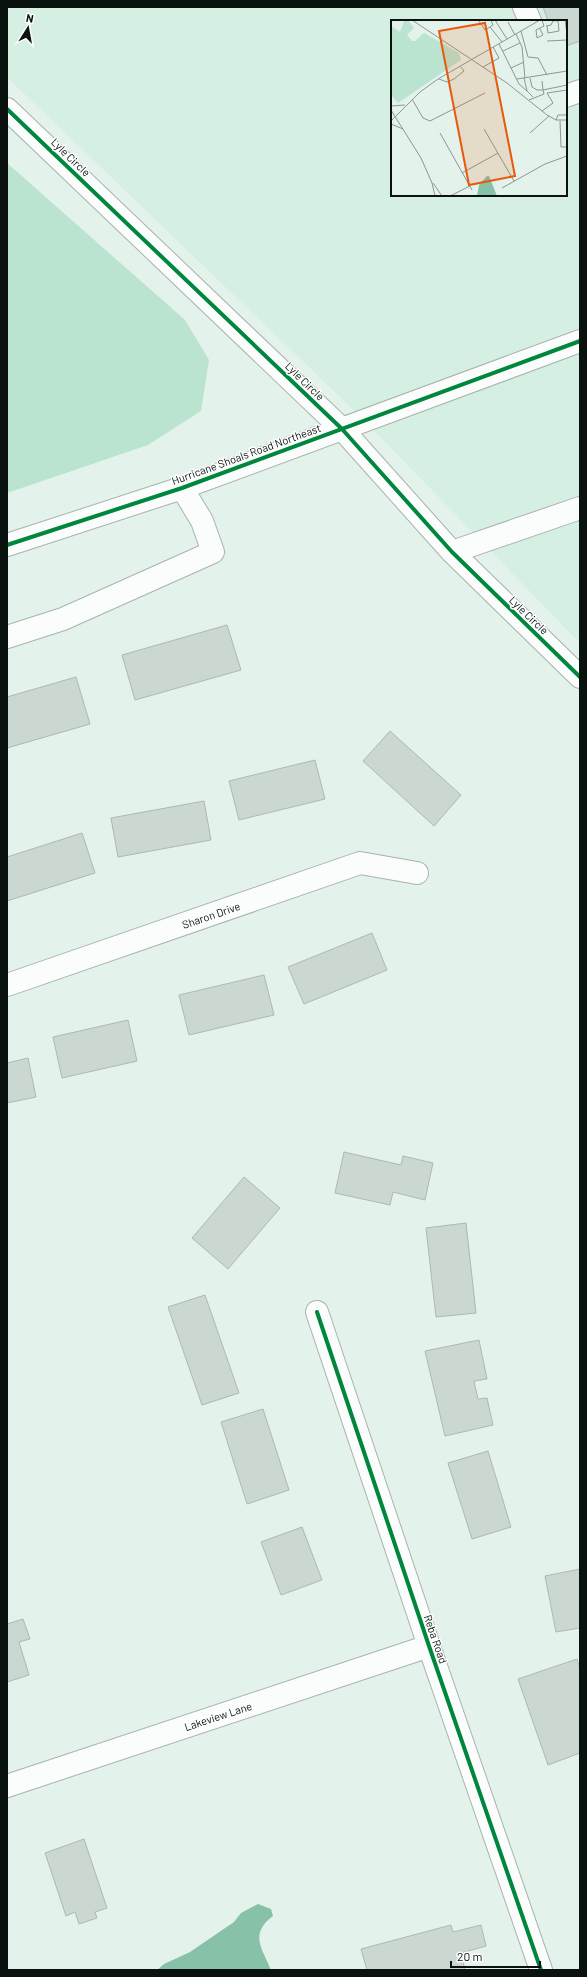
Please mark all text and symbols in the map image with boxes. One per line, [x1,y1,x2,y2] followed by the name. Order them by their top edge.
[8,8,48,48] north arrow
[25,11,35,25] text: N
[391,20,567,196] inset map
[49,135,93,179] street label: Lyle Circle
[283,359,327,403] street label: Lyle Circle
[170,421,322,487] street label: Hurricane Shoals Road Northeast
[507,593,551,637] street label: Lyle Circle
[180,899,242,931] street label: Sharon Drive
[422,1613,450,1665] street label: Reba Road
[183,1699,254,1733] street label: Lakeview Lane
[451,1943,540,1969] scale bar
[457,1949,483,1963] text: 20 m

